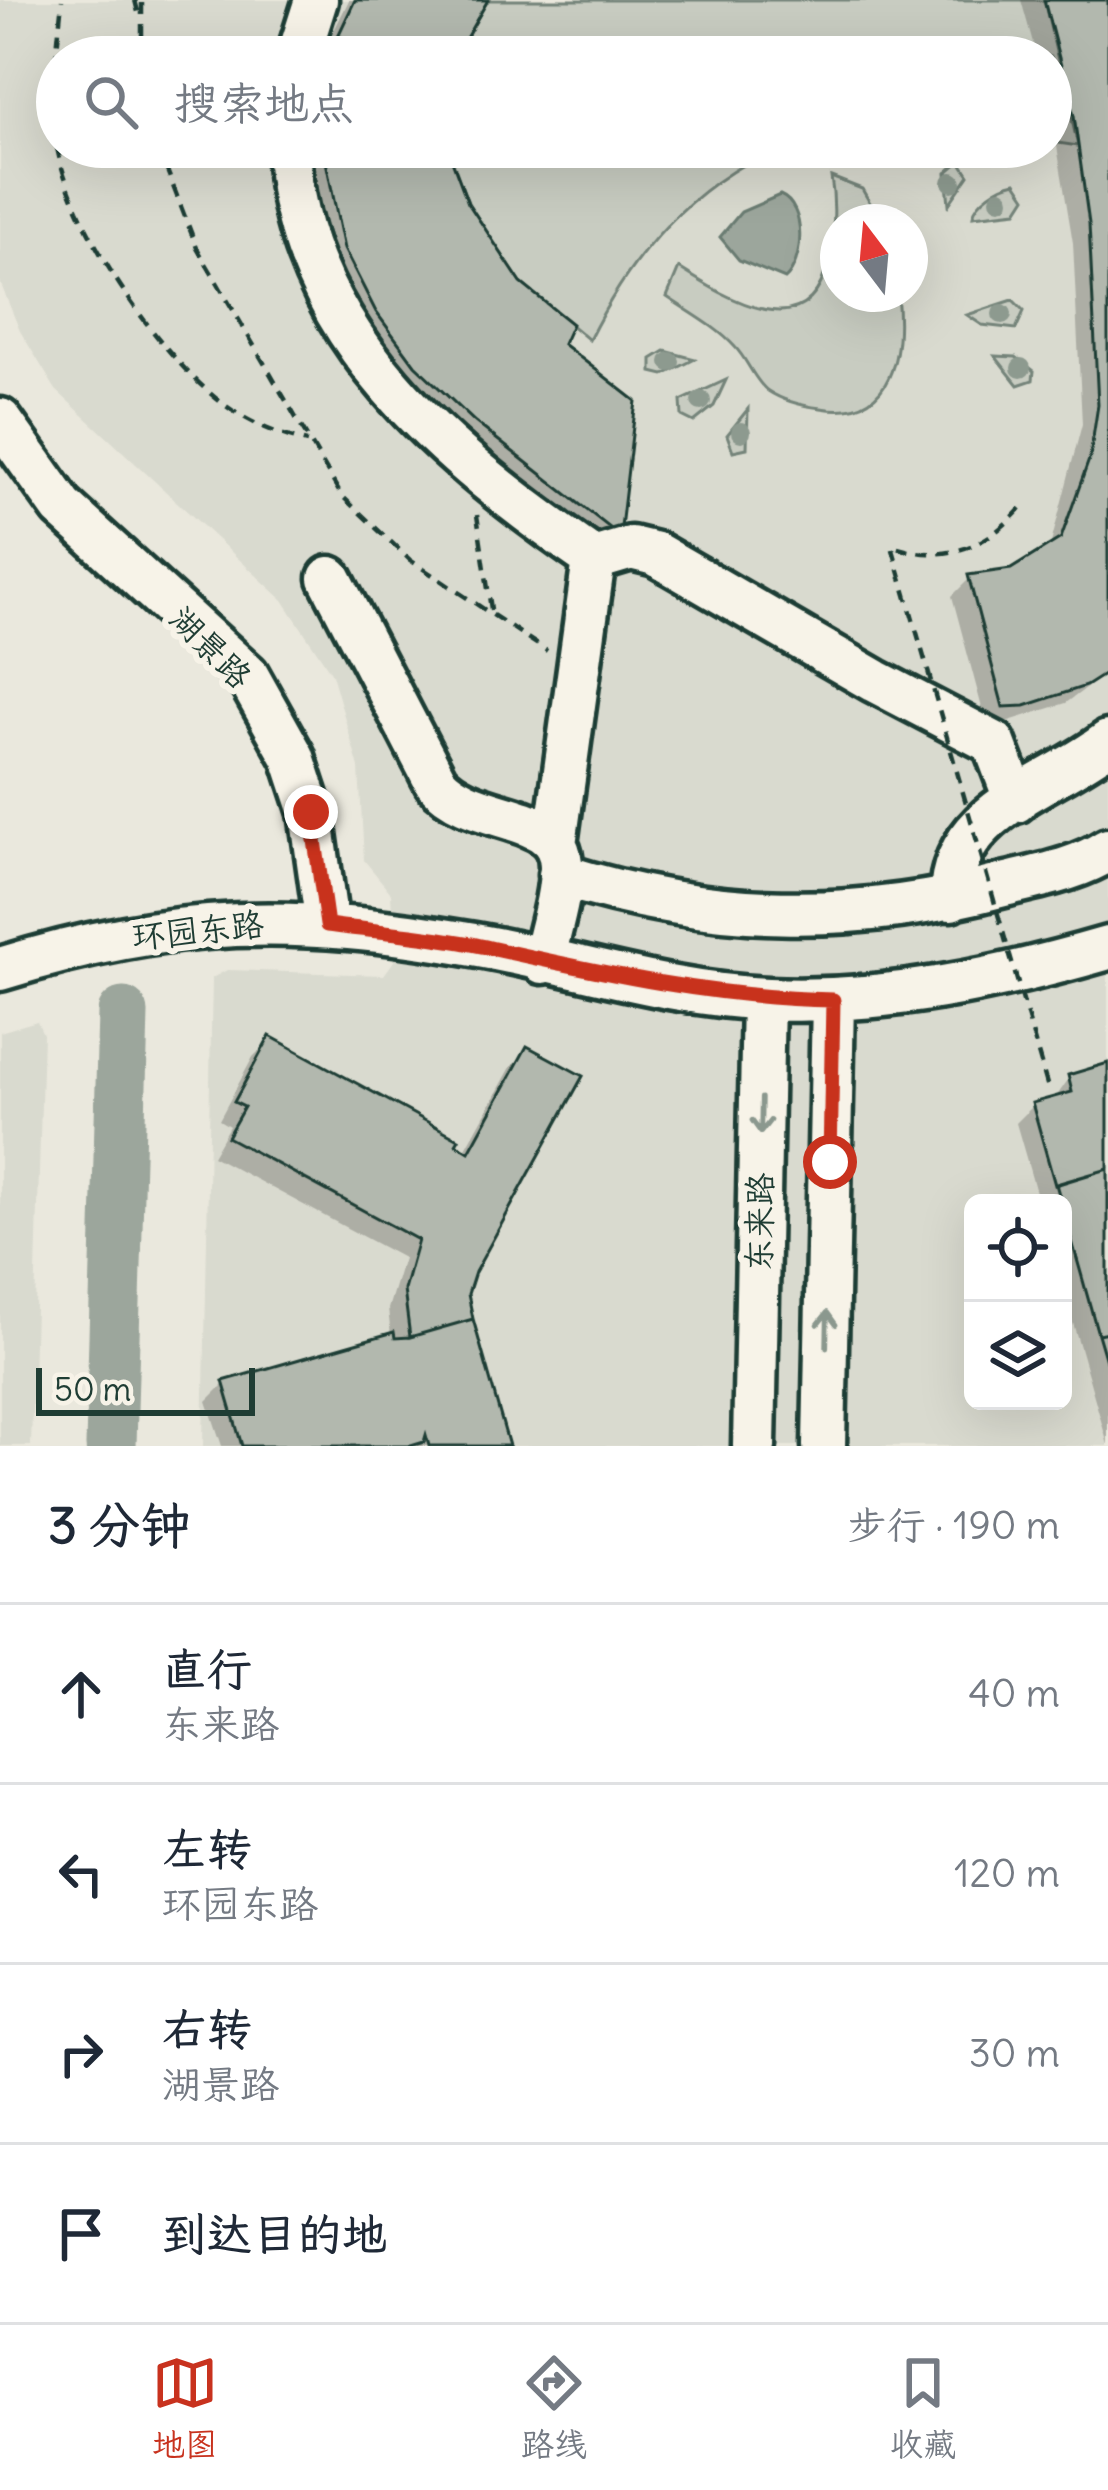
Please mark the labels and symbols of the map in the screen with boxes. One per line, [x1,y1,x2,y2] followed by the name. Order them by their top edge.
[820,204,928,312] north arrow
[161,597,261,697] street label: 湖景路
[284,785,338,839] route end
[130,902,266,958] street label: 环园东路
[750,1096,772,1135] one-way arrow
[803,1135,857,1189] route start
[737,1172,781,1272] street label: 东来路
[815,1310,838,1349] one-way arrow
[36,1362,255,1415] scale bar

